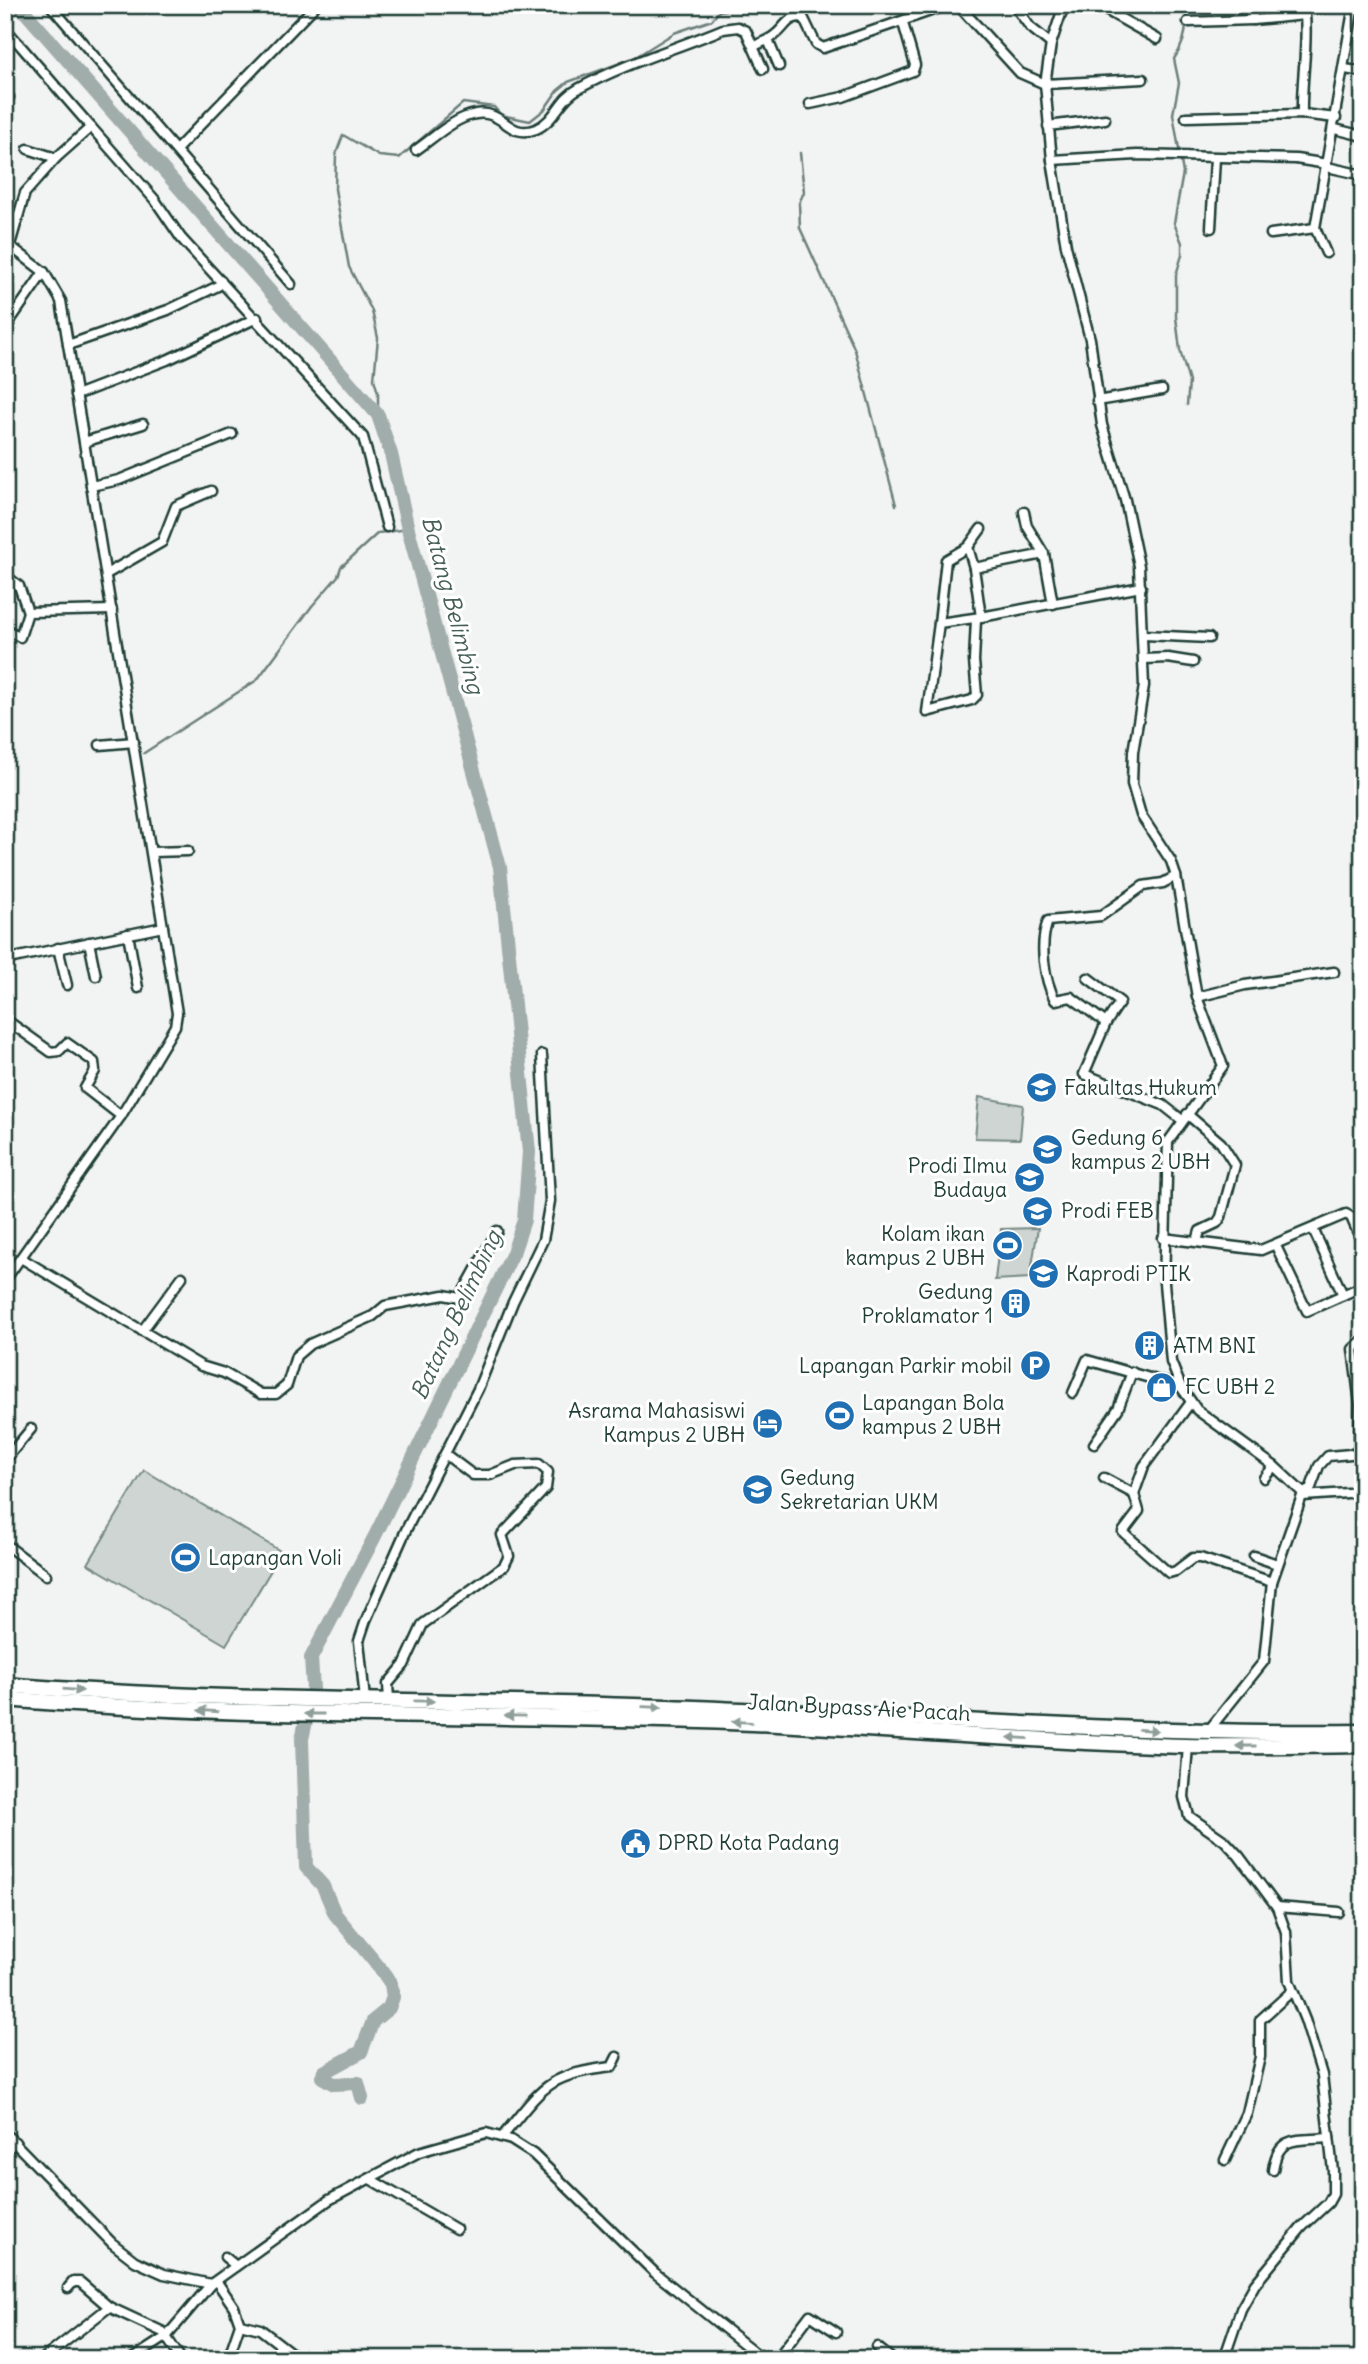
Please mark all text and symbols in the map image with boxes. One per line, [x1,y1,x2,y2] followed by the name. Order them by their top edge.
[416,513,492,699] water label: Batang Belimbing
[1024,1071,1058,1105] school or university icon: Fakultas Hukum
[1064,1074,1217,1101] place label: Fakultas Hukum
[1071,1124,1210,1175] place label: Gedung 6 kampus 2 UBH
[1031,1133,1065,1167] school or university icon: Gedung 6 kampus 2 UBH
[908,1152,1007,1203] place label: Prodi Ilmu Budaya
[1013,1161,1047,1195] school or university icon: Prodi Ilmu Budaya
[1021,1194,1055,1228] school or university icon: Prodi FEB
[1061,1197,1154,1224] place label: Prodi FEB
[846,1220,985,1271] place label: Kolam ikan kampus 2 UBH
[404,1224,508,1404] water label: Batang Belimbing
[991,1229,1025,1263] sports icon: Kolam ikan kampus 2 UBH
[1026,1257,1060,1291] school or university icon: Kaprodi PTIK
[1066,1260,1191,1287] place label: Kaprodi PTIK
[862,1278,993,1329] place label: Gedung Proklamator 1
[999,1287,1033,1321] building icon: Gedung Proklamator 1
[1133,1329,1167,1363] building icon: ATM BNI
[1173,1332,1256,1359] place label: ATM BNI
[1018,1349,1052,1383] parking icon: Lapangan Parkir mobil
[799,1352,1012,1379] place label: Lapangan Parkir mobil
[1145,1370,1179,1404] shop icon: FC UBH 2
[1185,1373,1275,1400] place label: FC UBH 2
[862,1389,1005,1440] place label: Lapangan Bola kampus 2 UBH
[568,1397,745,1448] place label: Asrama Mahasiswi Kampus 2 UBH
[822,1398,856,1432] sports icon: Lapangan Bola kampus 2 UBH
[751,1406,785,1440] hotel icon: Asrama Mahasiswi Kampus 2 UBH
[780,1464,939,1515] place label: Gedung Sekretarian UKM
[740,1473,774,1507] school or university icon: Gedung Sekretarian UKM
[168,1541,202,1575] sports icon: Lapangan Voli
[208,1544,342,1571] place label: Lapangan Voli
[62,1685,84,1696] one-way arrow
[747,1688,971,1727] street label: Jalan Bypass Aie Pacah
[413,1695,435,1707] one-way arrow
[641,1701,663,1712] one-way arrow
[197,1705,219,1716] one-way arrow
[303,1708,325,1720] one-way arrow
[503,1710,525,1722] one-way arrow
[731,1717,753,1728] one-way arrow
[1137,1725,1159,1736] one-way arrow
[1007,1733,1029,1744] one-way arrow
[1234,1740,1256,1752] one-way arrow
[618,1826,652,1860] public building icon: DPRD Kota Padang
[658,1829,839,1856] place label: DPRD Kota Padang

